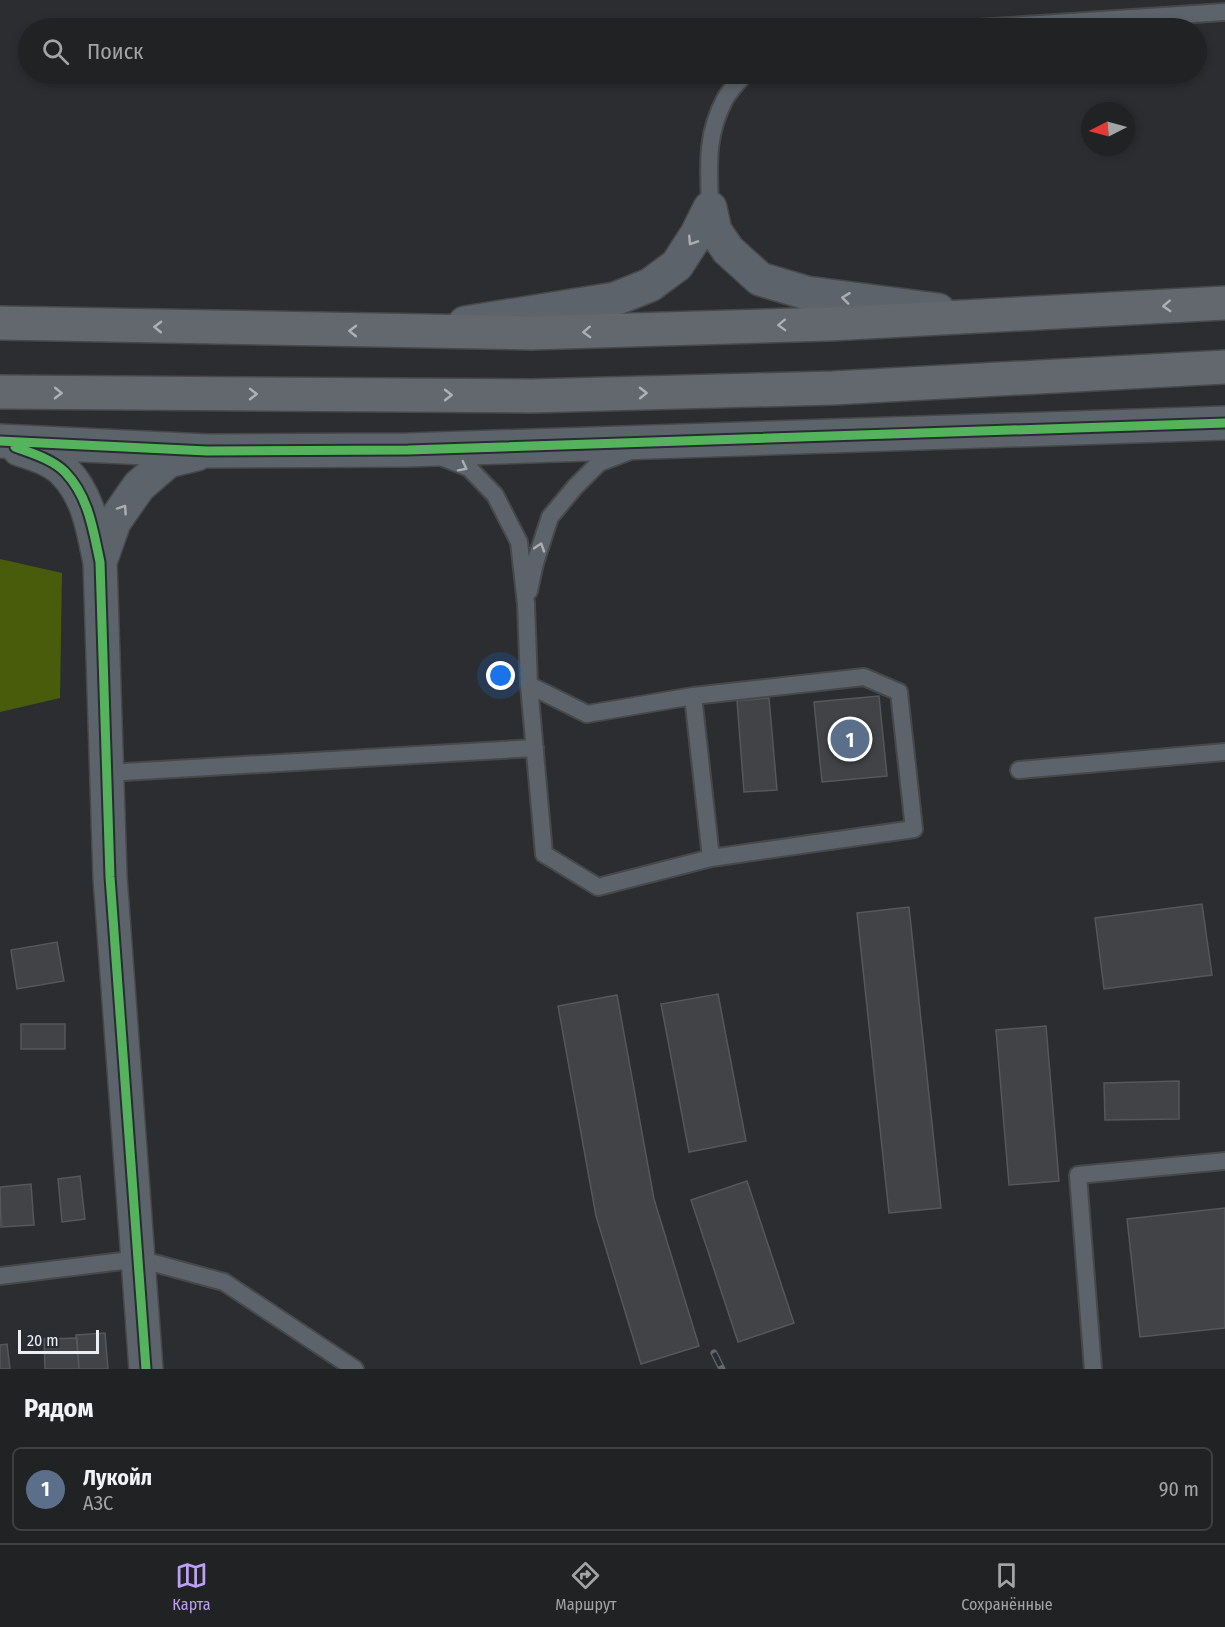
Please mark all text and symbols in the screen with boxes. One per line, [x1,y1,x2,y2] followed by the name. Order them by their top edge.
[18,18,1207,84] search box
[39,35,72,68] icon: search
[87,38,143,65] text: Поиск
[1081,102,1135,156] north arrow
[688,235,700,245] one-way arrow
[841,292,850,304] one-way arrow
[1162,299,1171,312] one-way arrow
[777,319,786,332] one-way arrow
[153,321,162,334] one-way arrow
[348,324,357,337] one-way arrow
[582,325,591,338] one-way arrow
[54,386,63,399] one-way arrow
[639,387,648,399] one-way arrow
[249,388,258,400] one-way arrow
[444,389,453,401] one-way arrow
[457,459,468,471] one-way arrow
[116,505,127,516] one-way arrow
[533,542,546,553] one-way arrow
[486,661,515,690] your location
[830,716,870,762] pin: 1
[18,1327,99,1354] scale bar
[27,1331,58,1350] text: 20 m
[24,1393,93,1424] text: Рядом
[83,1464,152,1491] text: Лукойл
[41,1477,50,1501] text: 1
[1159,1477,1199,1501] text: 90 m
[83,1491,113,1515] text: АЗС
[172,1559,211,1614] tab: Карта
[555,1559,617,1614] tab: Маршрут
[961,1559,1053,1614] tab: Сохранённые

